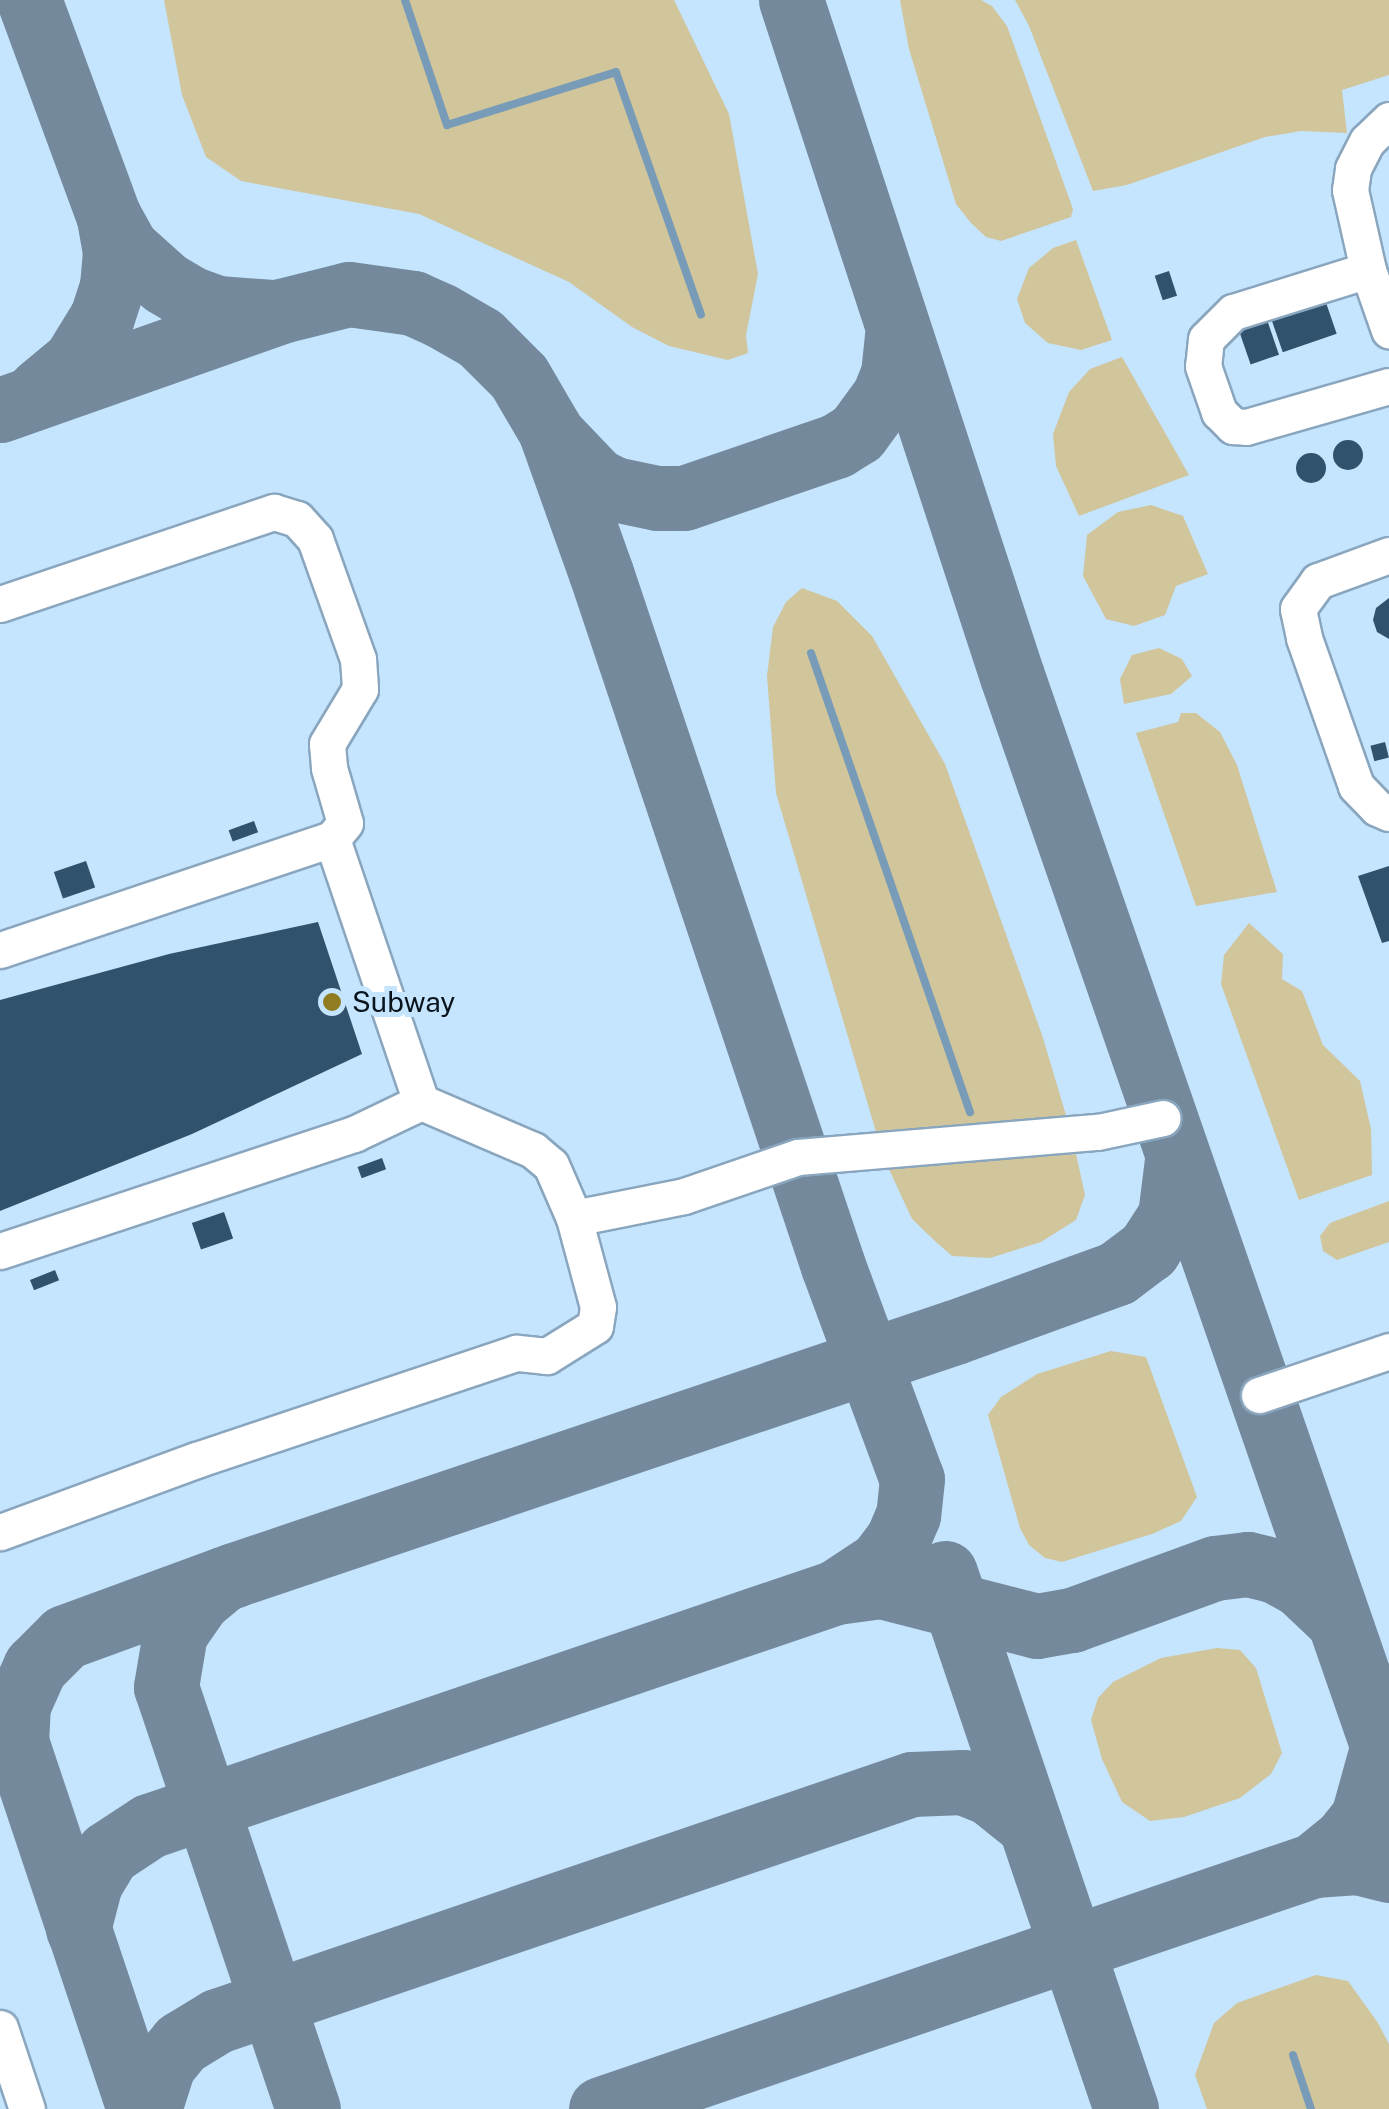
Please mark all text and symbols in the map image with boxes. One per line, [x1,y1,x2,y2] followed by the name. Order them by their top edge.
[352,985,455,1019] place label: Subway
[321,991,343,1013] marker: Subway

